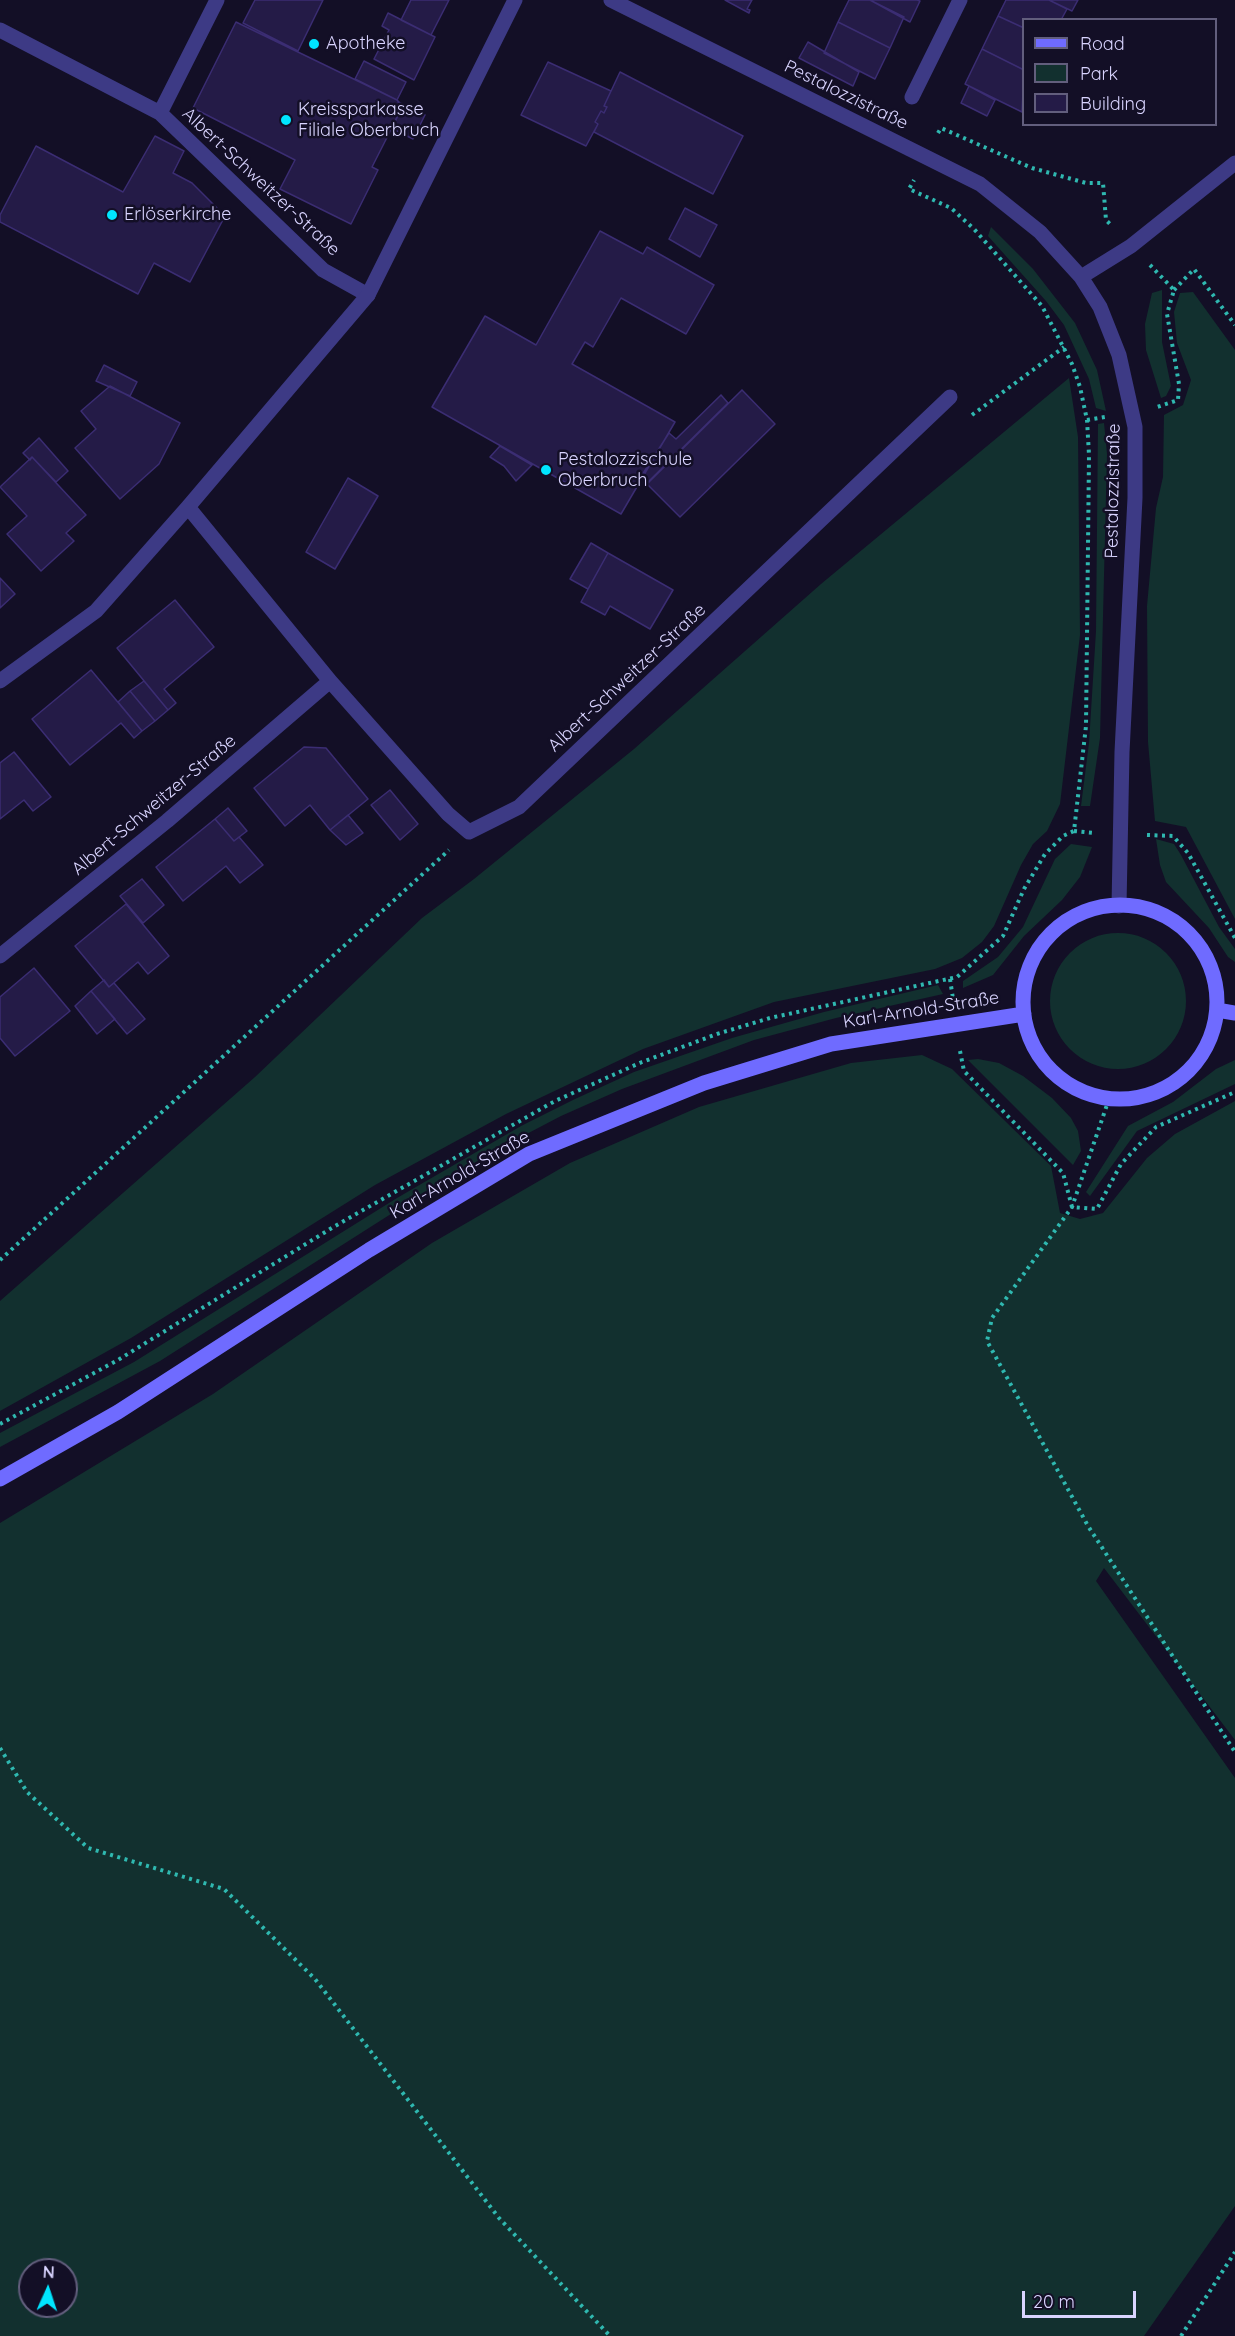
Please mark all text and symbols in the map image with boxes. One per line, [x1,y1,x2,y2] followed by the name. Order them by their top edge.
[1022,18,1217,126] legend
[1080,32,1125,55] text: Road
[326,33,405,55] place label: Apotheke
[307,37,321,51] marker: Apotheke
[781,56,911,134] street label: Pestalozzistraße
[1080,62,1118,85] text: Park
[1080,92,1146,115] text: Building
[298,99,439,142] place label: Kreissparkasse Filiale Oberbruch
[178,103,344,261] street label: Albert-Schweitzer-Straße
[279,113,293,127] marker: Kreissparkasse Filiale Oberbruch
[124,204,231,226] place label: Erlöserkirche
[105,208,119,222] marker: Erlöserkirche
[1101,423,1125,559] street label: Pestalozzistraße
[558,449,692,492] place label: Pestalozzischule Oberbruch
[539,463,553,477] marker: Pestalozzischule Oberbruch
[544,599,710,757] street label: Albert-Schweitzer-Straße
[67,730,241,880] street label: Albert-Schweitzer-Straße
[841,987,1001,1033] street label: Karl-Arnold-Straße
[386,1126,534,1224] street label: Karl-Arnold-Straße
[18,2258,78,2318] north arrow
[42,2262,55,2282] text: N
[1025,2279,1139,2317] scale bar
[1033,2290,1075,2313] text: 20 m

